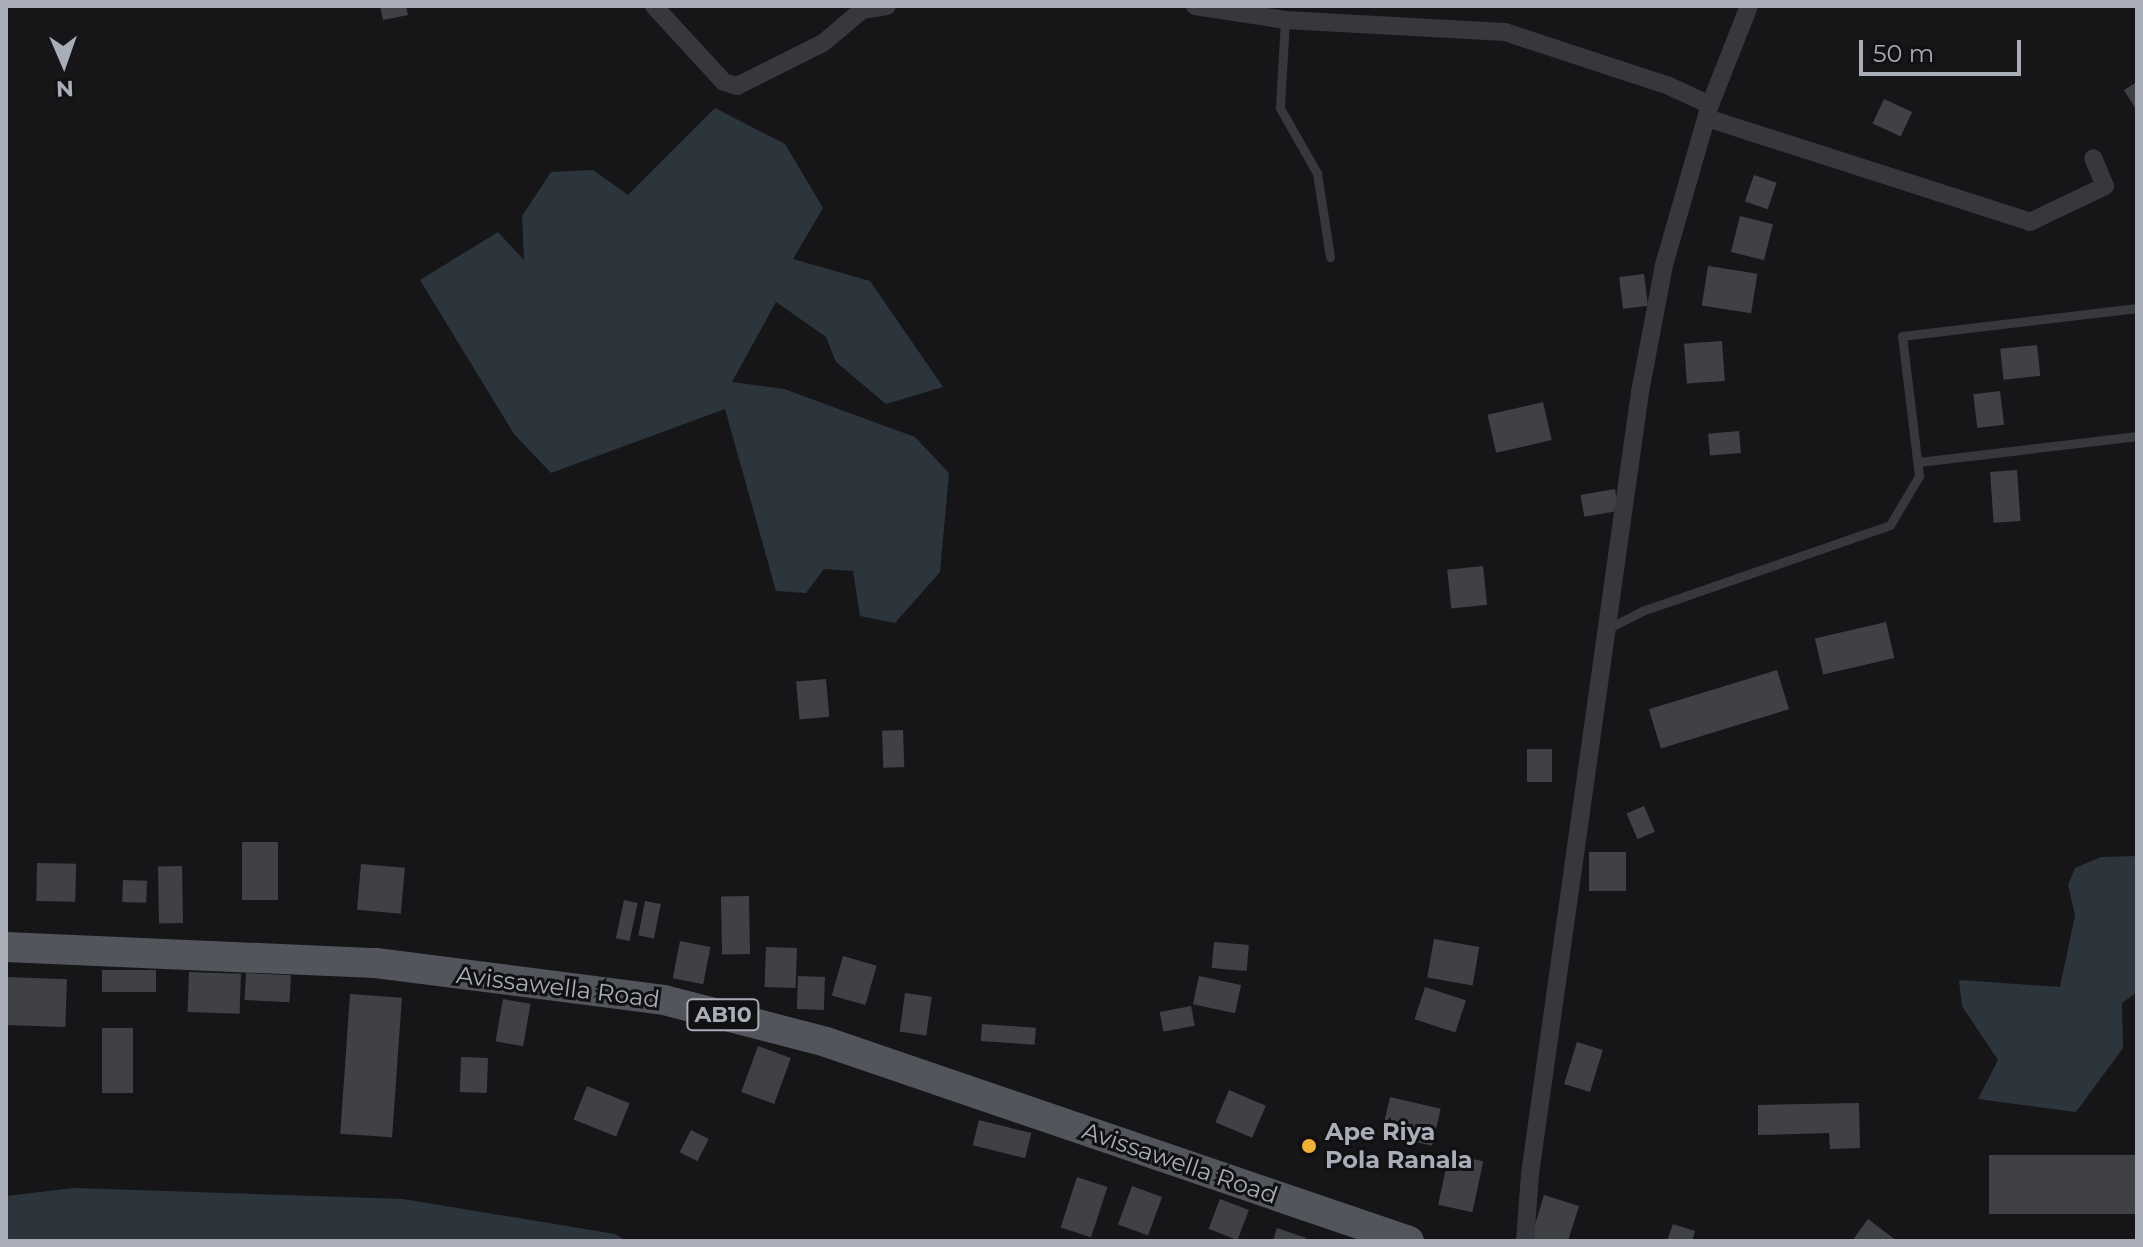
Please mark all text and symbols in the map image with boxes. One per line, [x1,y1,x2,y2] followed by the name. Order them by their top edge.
[24,24,104,104] north arrow
[1863,24,2025,74] scale bar
[1873,39,1934,68] text: 50 m
[55,75,74,102] text: N
[455,960,661,1014] street label: Avissawella Road
[685,997,761,1033] road number: AB10
[1079,1116,1281,1210] street label: Avissawella Road
[1325,1118,1473,1174] place label: Ape Riya Pola Ranala
[1300,1137,1318,1155] marker: Ape Riya Pola Ranala

